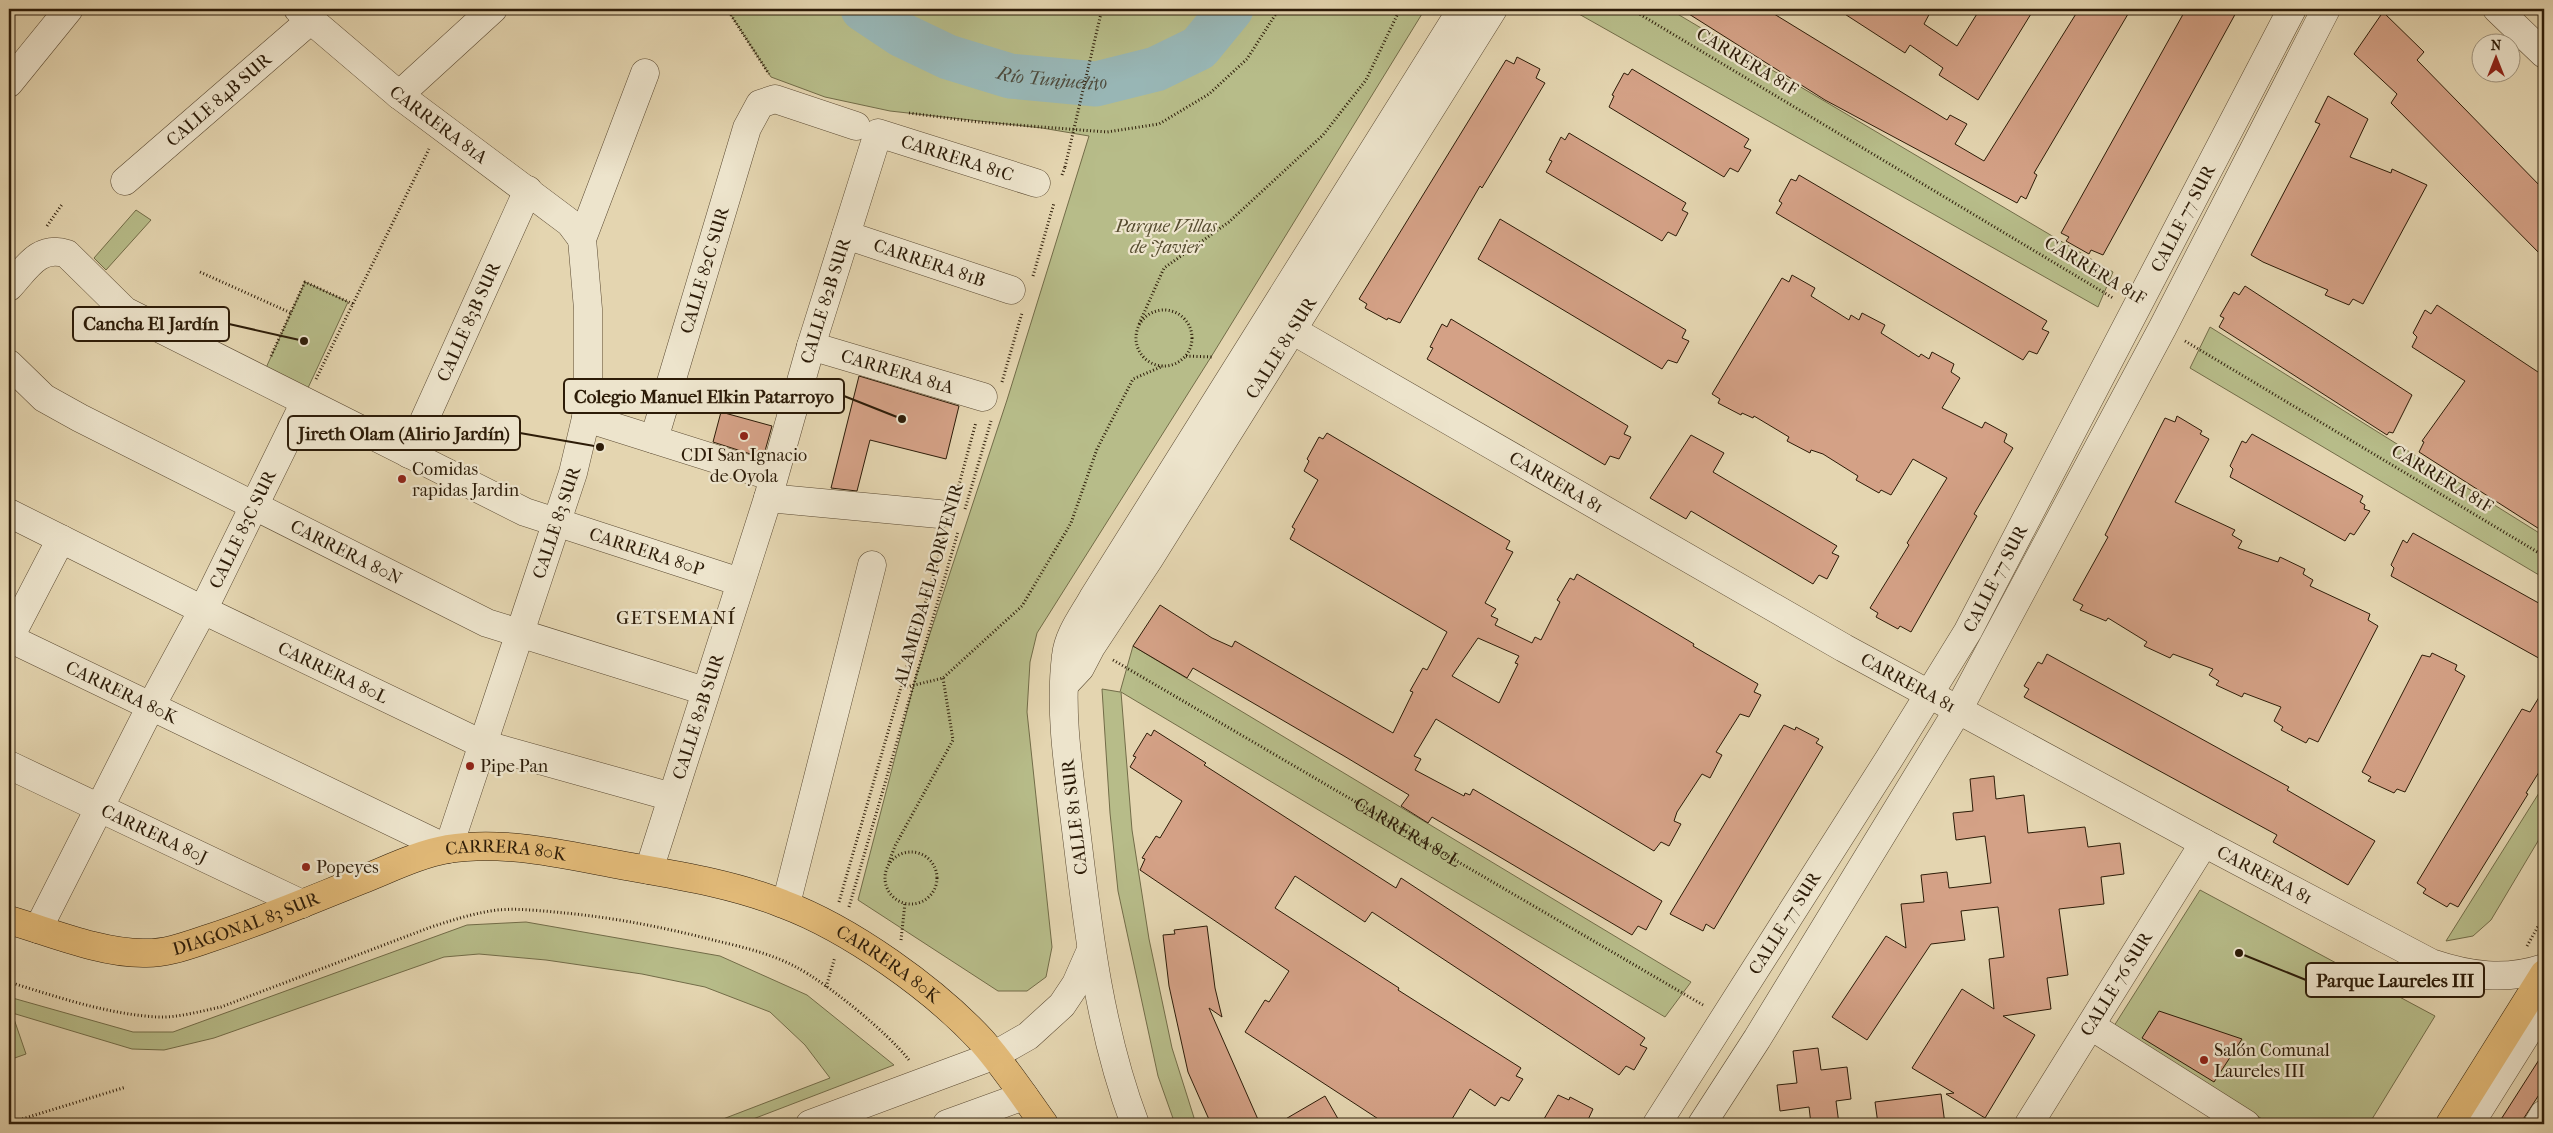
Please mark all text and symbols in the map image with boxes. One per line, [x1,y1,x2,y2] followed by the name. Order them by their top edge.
[1692,23,1802,101] street label: CARRERA 81F
[2470,32,2520,82] north arrow
[2491,37,2502,54] text: N
[162,48,276,151] street label: CALLE 84B SUR
[992,61,1110,95] water label: Río Tunjuelito
[385,81,492,168] street label: CARRERA 81A
[898,130,1016,186] street label: CARRERA 81C
[2146,161,2220,276] street label: CALLE 77 SUR
[676,204,734,336] street label: CALLE 82C SUR
[1114,216,1217,258] park label: Parque Villas de Javier
[2040,232,2150,310] street label: CARRERA 81F
[796,234,855,366] street label: CALLE 82B SUR
[871,234,988,291] street label: CARRERA 81B
[433,258,505,385] street label: CALLE 83B SUR
[1241,292,1321,403] street label: CALLE 81 SUR
[73,307,229,341] callout: Cancha El Jardín
[83,313,220,335] text: Cancha El Jardín
[838,345,956,398] street label: CARRERA 81A
[564,379,844,413] callout: Colegio Manuel Elkin Patarroyo
[574,386,834,408] text: Colegio Manuel Elkin Patarroyo
[288,416,520,450] callout: Jireth Olam (Alirio Jardín)
[296,423,510,445] text: Jireth Olam (Alirio Jardín)
[738,430,750,442] marker: CDI San Ignacio de Oyola
[2387,440,2497,518] street label: CARRERA 81F
[681,445,807,487] place label: CDI San Ignacio de Oyola
[1506,447,1607,518] street label: CARRERA 81
[412,459,520,501] place label: Comidas rapidas Jardin
[528,463,585,581] street label: CALLE 83 SUR
[205,466,281,592] street label: CALLE 83C SUR
[396,473,408,485] marker: Comidas rapidas Jardin
[890,480,968,690] street label: ALAMEDA EL PORVENIR
[287,515,406,589] street label: CARRERA 80N
[1959,521,2032,636] street label: CALLE 77 SUR
[587,523,707,580] street label: CARRERA 80P
[616,607,736,629] district label: GETSEMANÍ
[275,637,391,708] street label: CARRERA 80L
[1857,649,1959,717] street label: CARRERA 81
[668,650,728,782] street label: CALLE 82B SUR
[62,656,182,728] street label: CARRERA 80K
[480,756,549,777] place label: Pipe Pan
[1057,757,1092,876] street label: CALLE 81 SUR
[464,760,476,772] marker: Pipe Pan
[1351,793,1464,871] street label: CARRERA 80L
[98,800,211,868] street label: CARRERA 80J
[444,836,569,865] street label: CARRERA 80K
[2213,841,2316,909] street label: CARRERA 81
[316,857,379,878] place label: Popeyes
[300,861,312,873] marker: Popeyes
[1744,867,1826,979] street label: CALLE 77 SUR
[170,887,323,960] street label: DIAGONAL 83 SUR
[833,921,945,1008] street label: CARRERA 80K
[2076,927,2157,1040] street label: CALLE 76 SUR
[2306,963,2484,997] callout: Parque Laureles III
[2316,970,2475,992] text: Parque Laureles III
[2214,1040,2330,1082] place label: Salón Comunal Laureles III
[2198,1054,2210,1066] marker: Salón Comunal Laureles III

